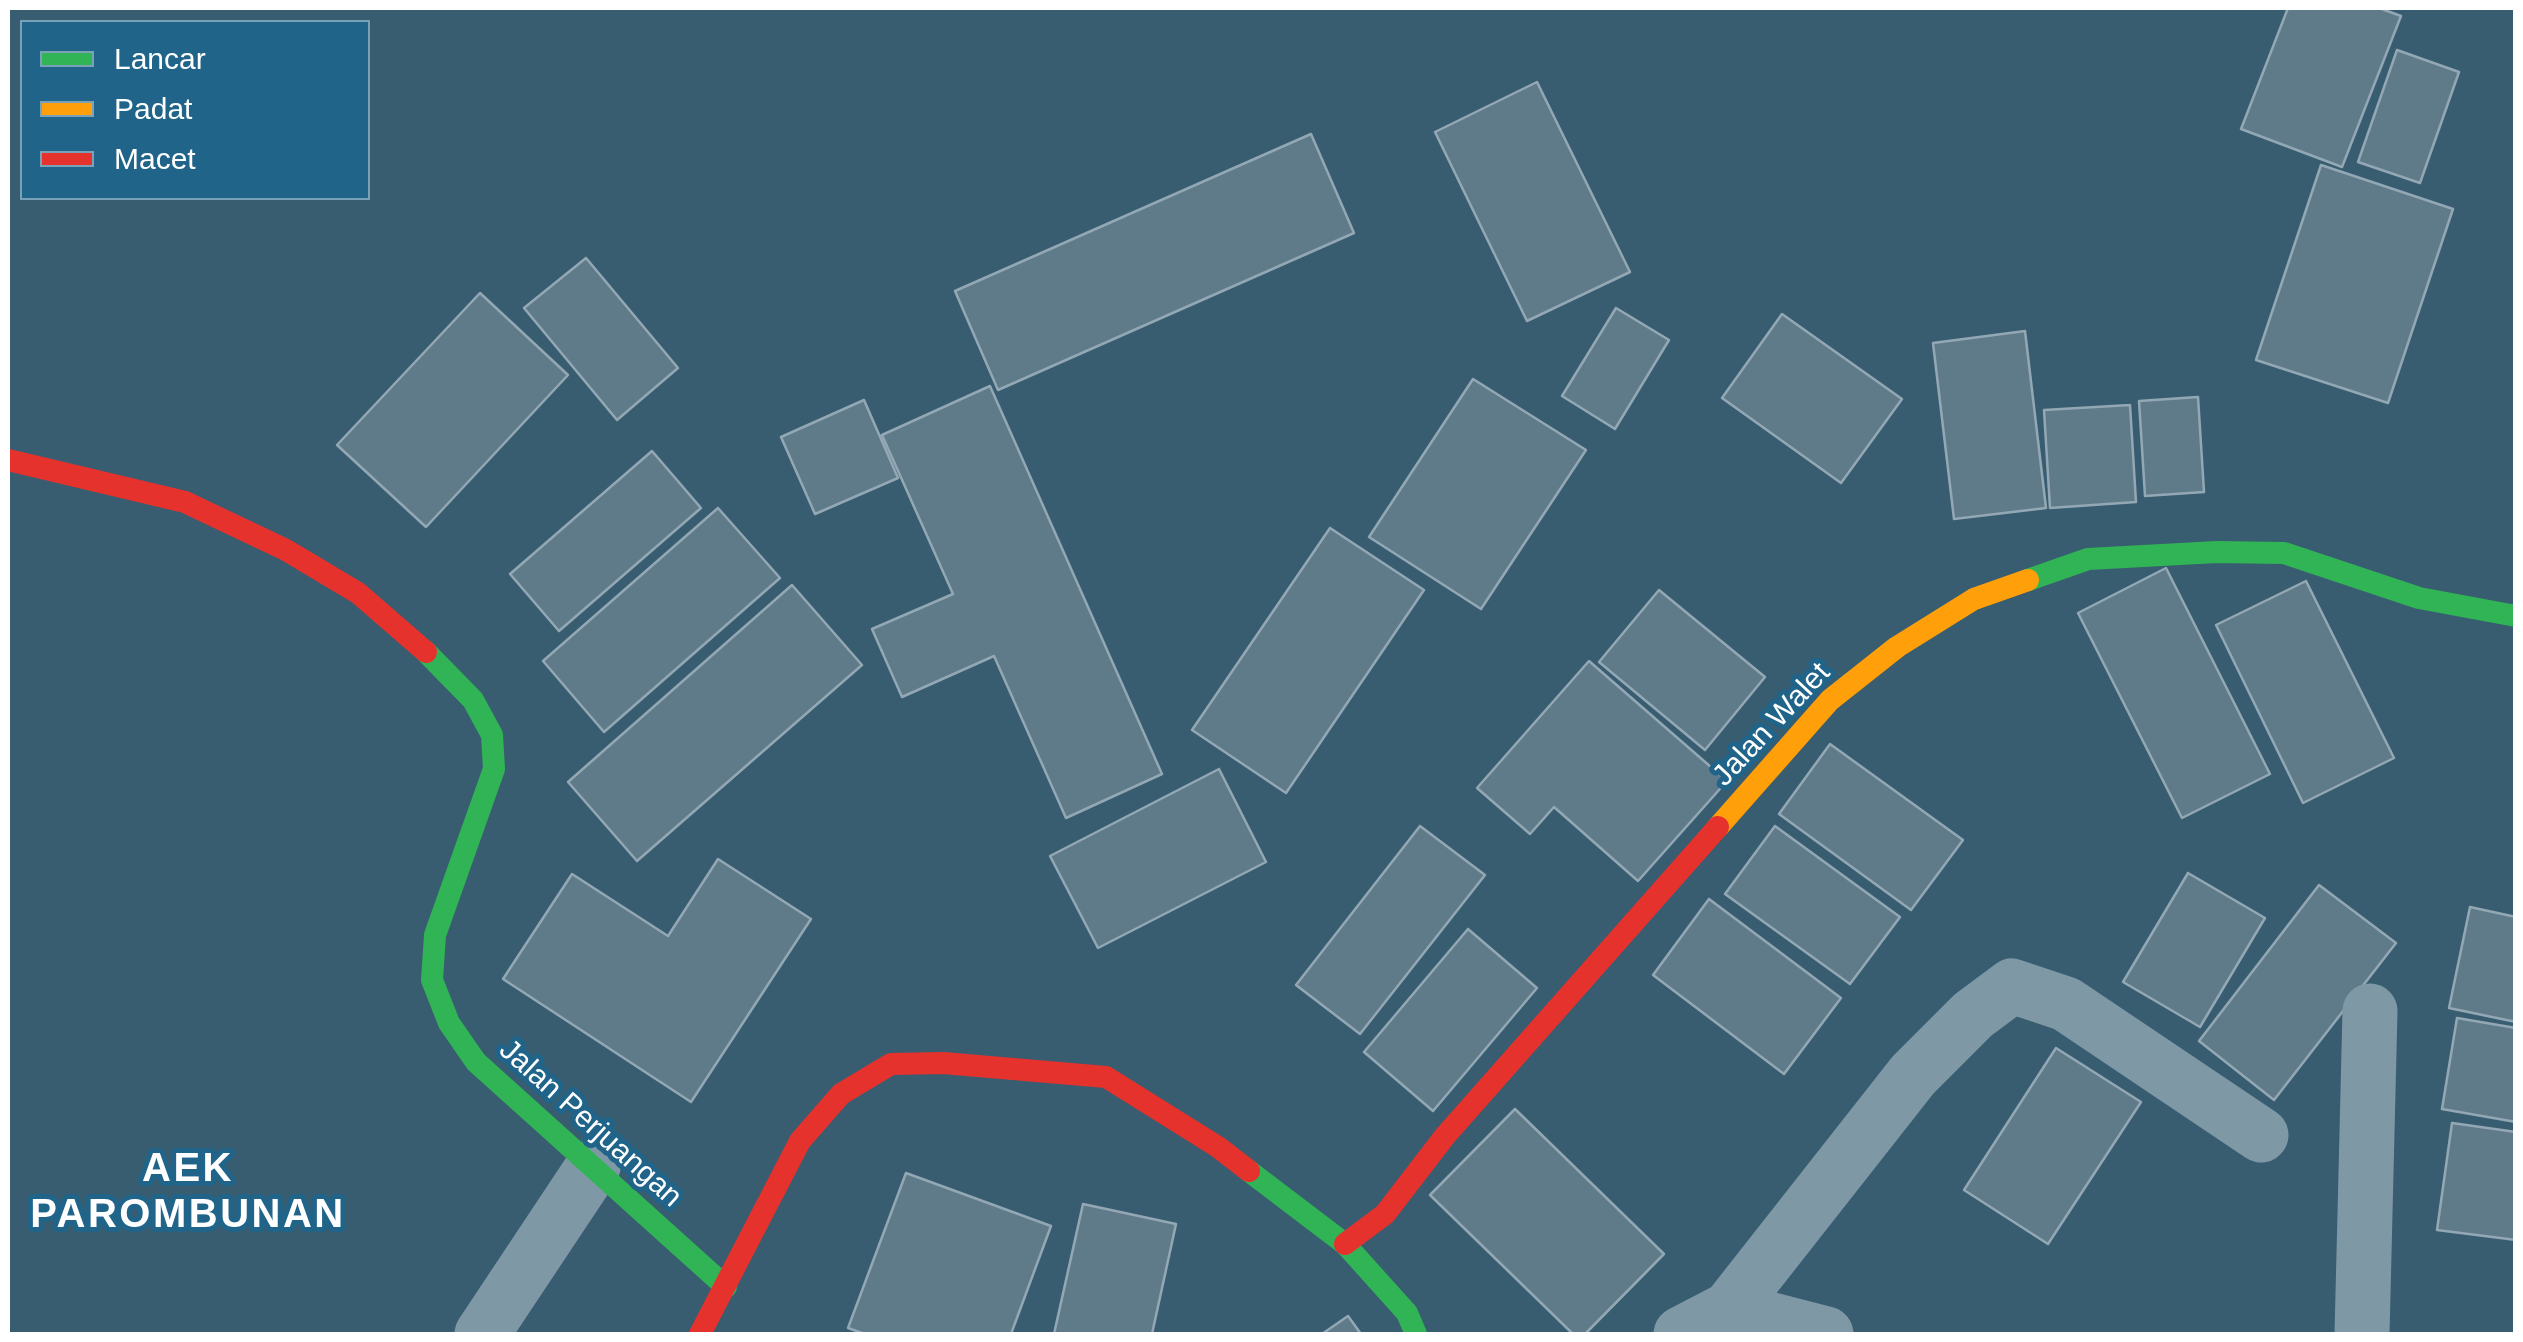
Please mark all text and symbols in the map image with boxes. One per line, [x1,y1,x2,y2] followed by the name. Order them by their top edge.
[20,20,370,200] legend
[114,42,206,75] text: Lancar
[114,92,192,125] text: Padat
[114,142,196,175] text: Macet
[1706,656,1838,794] street label: Jalan Walet
[491,1032,689,1216] street label: Jalan Perjuangan
[30,1146,346,1240] district label: AEK PAROMBUNAN

